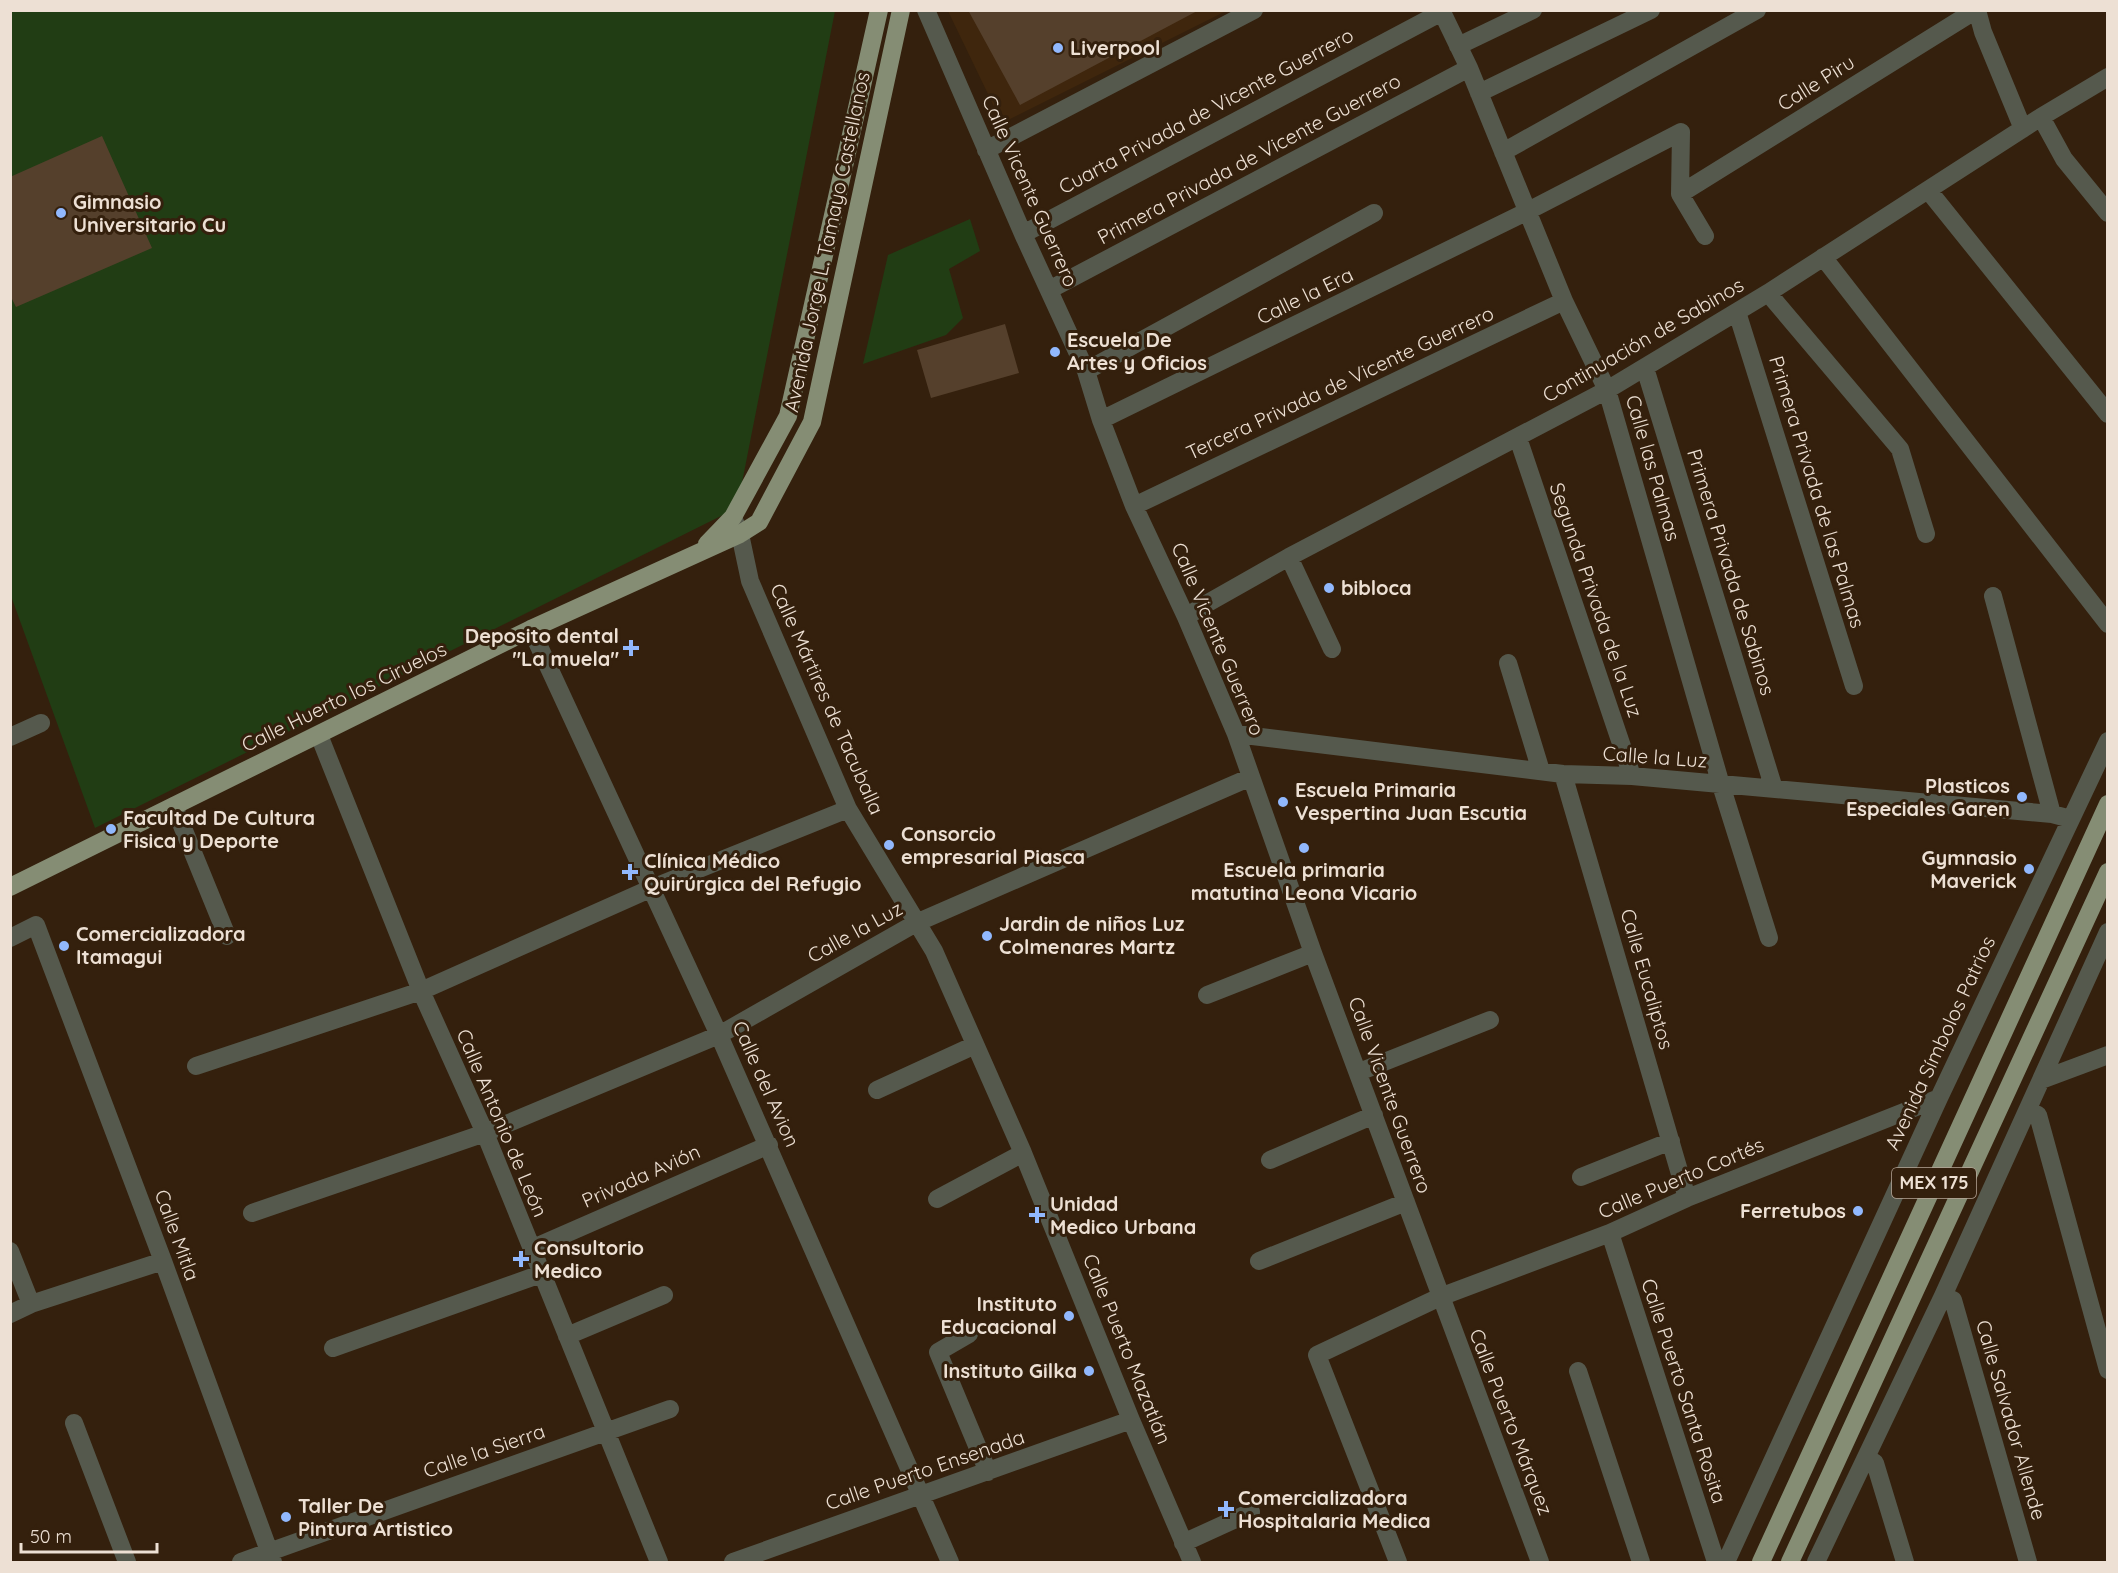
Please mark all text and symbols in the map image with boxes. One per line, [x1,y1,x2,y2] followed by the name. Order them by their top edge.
[1054,22,1357,199] street label: Cuarta Privada de Vicente Guerrero
[1070,35,1161,60] place label: Liverpool
[1051,41,1065,55] marker: Liverpool
[1773,49,1859,116] street label: Calle Piru
[1093,68,1405,249] street label: Primera Privada de Vicente Guerrero
[778,69,875,414] street label: Avenida Jorge L. Tamayo Castellanos
[977,91,1084,291] street label: Calle Vicente Guerrero
[73,189,226,237] place label: Gimnasio Universitario Cu
[54,206,68,220] marker: Gimnasio Universitario Cu
[1253,262,1357,330] street label: Calle la Era
[1538,272,1748,407] street label: Continuación de Sabinos
[1182,300,1498,465] street label: Tercera Privada de Vicente Guerrero
[1067,327,1207,375] place label: Escuela De Artes y Oficios
[1048,345,1062,359] marker: Escuela De Artes y Oficios
[1764,353,1871,631] street label: Primera Privada de las Palmas
[1621,392,1686,544] street label: Calle las Palmas
[1682,446,1781,698] street label: Primera Privada de Sabinos
[1545,479,1648,720] street label: Segunda Privada de la Luz
[1166,538,1270,739] street label: Calle Vicente Guerrero
[1341,575,1411,600] place label: bibloca
[765,579,890,818] street label: Calle Mártires de Tacuballa
[1322,581,1336,595] marker: bibloca
[465,623,619,671] place label: Deposito dental "La muela"
[237,636,450,757] street label: Calle Huerto los Ciruelos
[624,641,638,655] marker: Deposito dental "La muela"
[1602,740,1708,773] street label: Calle la Luz
[1846,773,2010,821] place label: Plasticos Especiales Garen
[1295,777,1527,825] place label: Escuela Primaria Vespertina Juan Escutia
[2015,790,2029,804] marker: Plasticos Especiales Garen
[1276,795,1290,809] marker: Escuela Primaria Vespertina Juan Escutia
[123,805,315,853] place label: Facultad De Cultura Fisica y Deporte
[901,821,1085,869] place label: Consorcio empresarial Piasca
[104,822,118,836] marker: Facultad De Cultura Fisica y Deporte
[882,838,896,852] marker: Consorcio empresarial Piasca
[1297,841,1311,855] marker: Escuela primaria matutina Leona Vicario
[1922,845,2017,893] place label: Gymnasio Maverick
[644,848,861,896] place label: Clínica Médico Quirúrgica del Refugio
[1191,857,1417,905] place label: Escuela primaria matutina Leona Vicario
[2022,862,2036,876] marker: Gymnasio Maverick
[621,863,639,881] marker: Clínica Médico Quirúrgica del Refugio
[803,895,907,968] street label: Calle la Luz
[1615,906,1679,1052] street label: Calle Eucaliptos
[999,911,1185,959] place label: Jardin de niños Luz Colmenares Martz
[76,921,246,969] place label: Comercializadora Itamagui
[980,929,994,943] marker: Jardin de niños Luz Colmenares Martz
[1879,932,2000,1154] street label: Avenida Símbolos Patrios
[57,939,71,953] marker: Comercializadora Itamagui
[1343,993,1438,1197] street label: Calle Vicente Guerrero
[728,1017,805,1151] street label: Calle del Avion
[451,1025,553,1221] street label: Calle Antonio de León
[1594,1131,1767,1224] street label: Calle Puerto Cortés
[578,1138,704,1213] street label: Privada Avión
[1892,1168,1976,1198] road number: MEX 175
[149,1186,206,1284] street label: Calle Mitla
[1050,1191,1196,1239] place label: Unidad Medico Urbana
[1740,1198,1846,1223] place label: Ferretubos
[1851,1204,1865,1218] marker: Ferretubos
[1028,1206,1046,1224] marker: Unidad Medico Urbana
[534,1235,644,1283] place label: Consultorio Medico
[512,1250,530,1268] marker: Consultorio Medico
[1078,1250,1177,1448] street label: Calle Puerto Mazatlán
[1636,1275,1733,1506] street label: Calle Puerto Santa Rosita
[941,1291,1057,1339] place label: Instituto Educacional
[1062,1309,1076,1323] marker: Instituto Educacional
[1971,1317,2052,1523] street label: Calle Salvador Allende
[1464,1325,1559,1519] street label: Calle Puerto Márquez
[943,1358,1077,1383] place label: Instituto Gilka
[1082,1364,1096,1378] marker: Instituto Gilka
[420,1418,548,1483] street label: Calle la Sierra
[822,1424,1028,1515] street label: Calle Puerto Ensenada
[1238,1485,1430,1533] place label: Comercializadora Hospitalaria Medica
[298,1493,453,1541] place label: Taller De Pintura Artistico
[1219,1502,1233,1516] marker: Comercializadora Hospitalaria Medica
[279,1510,293,1524] marker: Taller De Pintura Artistico
[21,1516,158,1554] scale bar
[30,1525,72,1548] text: 50 m

